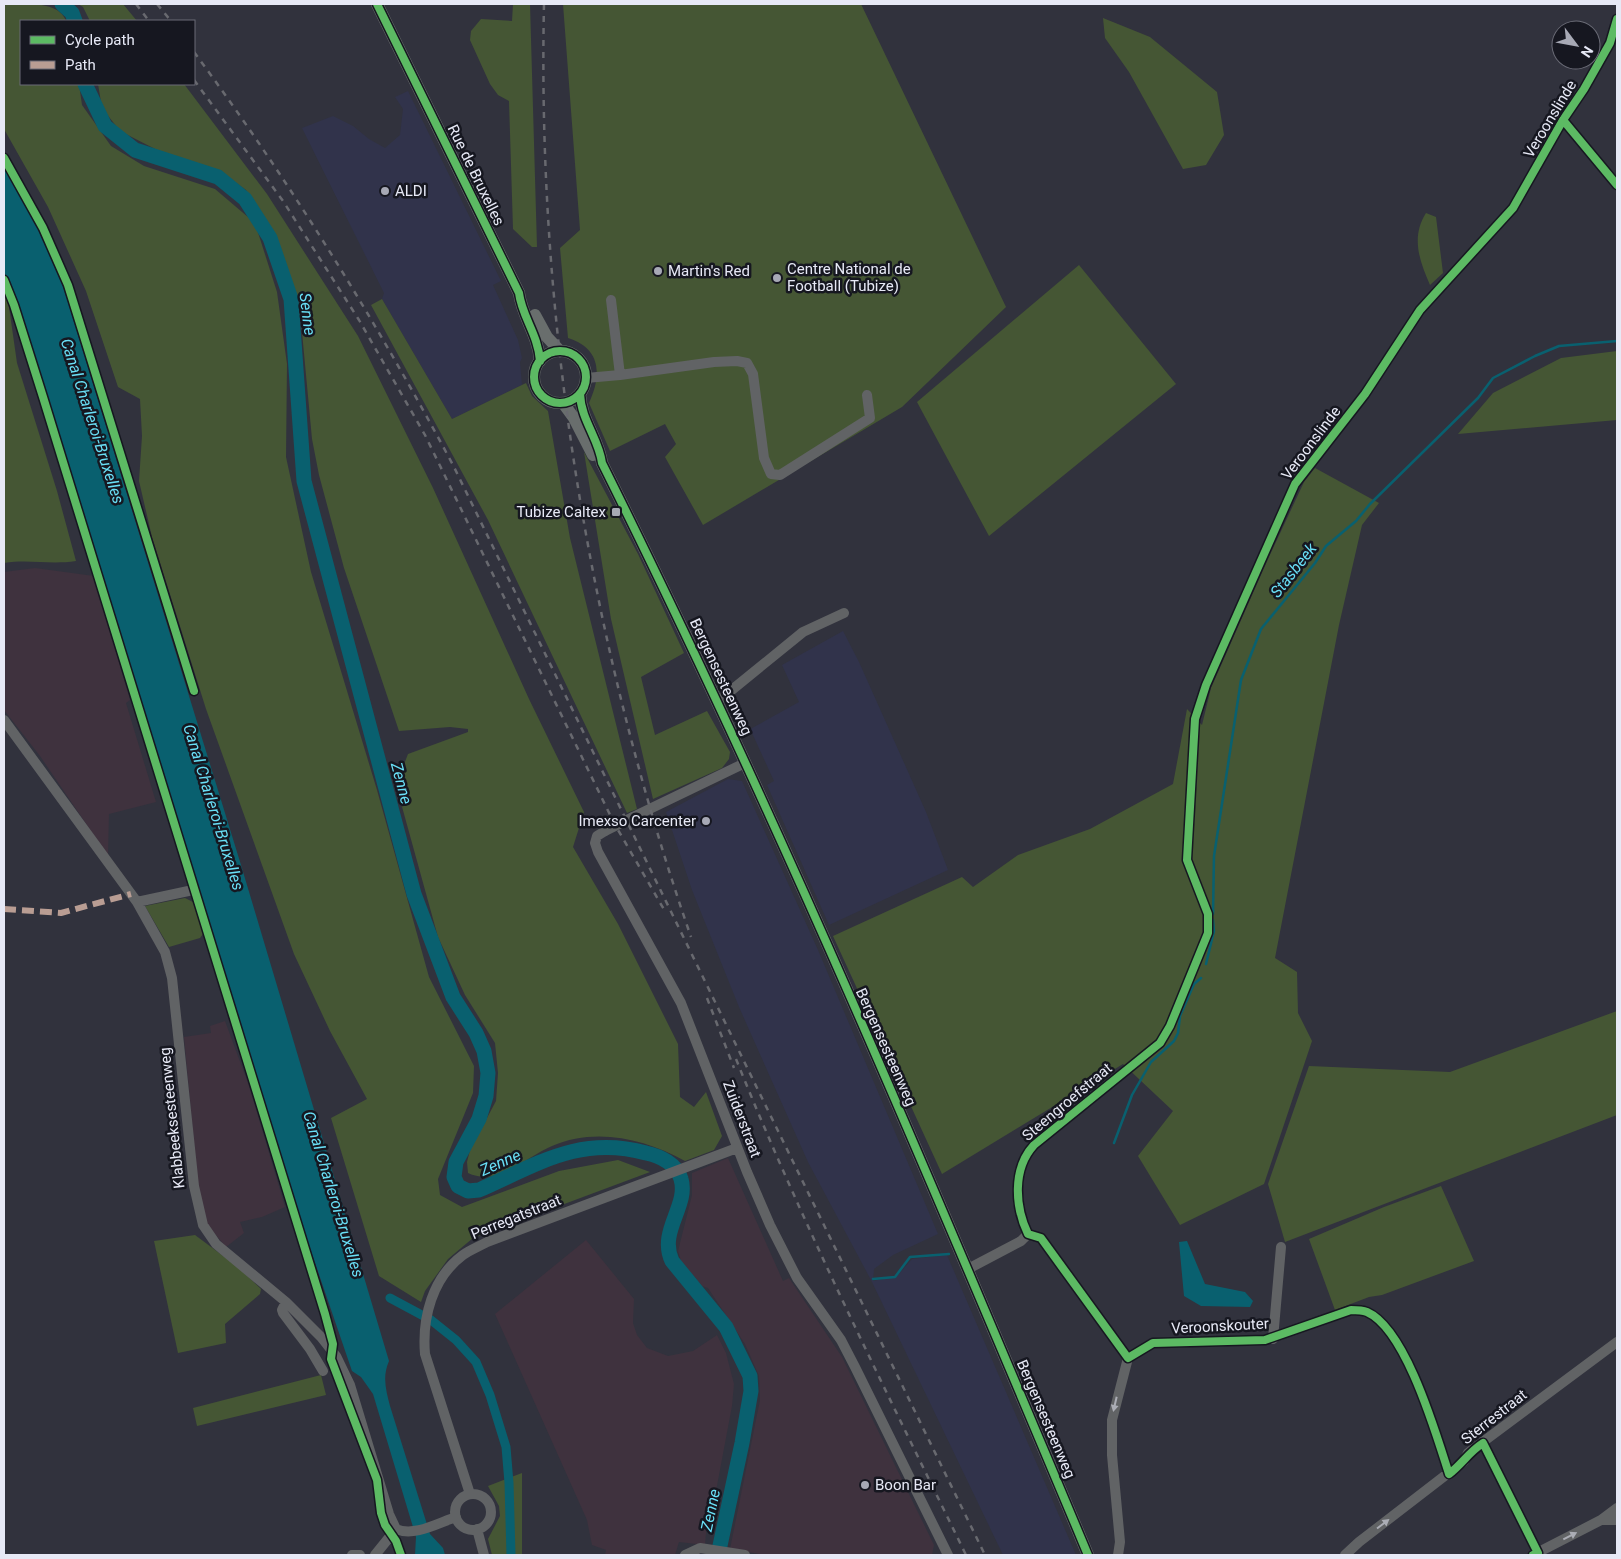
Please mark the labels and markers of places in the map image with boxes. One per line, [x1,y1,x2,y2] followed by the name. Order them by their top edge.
[395,182,427,200] place label: ALDI
[379,185,391,197] marker: ALDI
[787,260,911,295] place label: Centre National de Football (Tubize)
[668,262,750,280] place label: Martin's Red
[652,265,664,277] marker: Martin's Red
[771,272,783,284] marker: Centre National de Football (Tubize)
[517,503,607,521] place label: Tubize Caltex
[610,506,622,518] marker: Tubize Caltex
[578,812,696,830] place label: Imexso Carcenter
[700,815,712,827] marker: Imexso Carcenter
[875,1476,936,1494] place label: Boon Bar
[859,1479,871,1491] marker: Boon Bar

